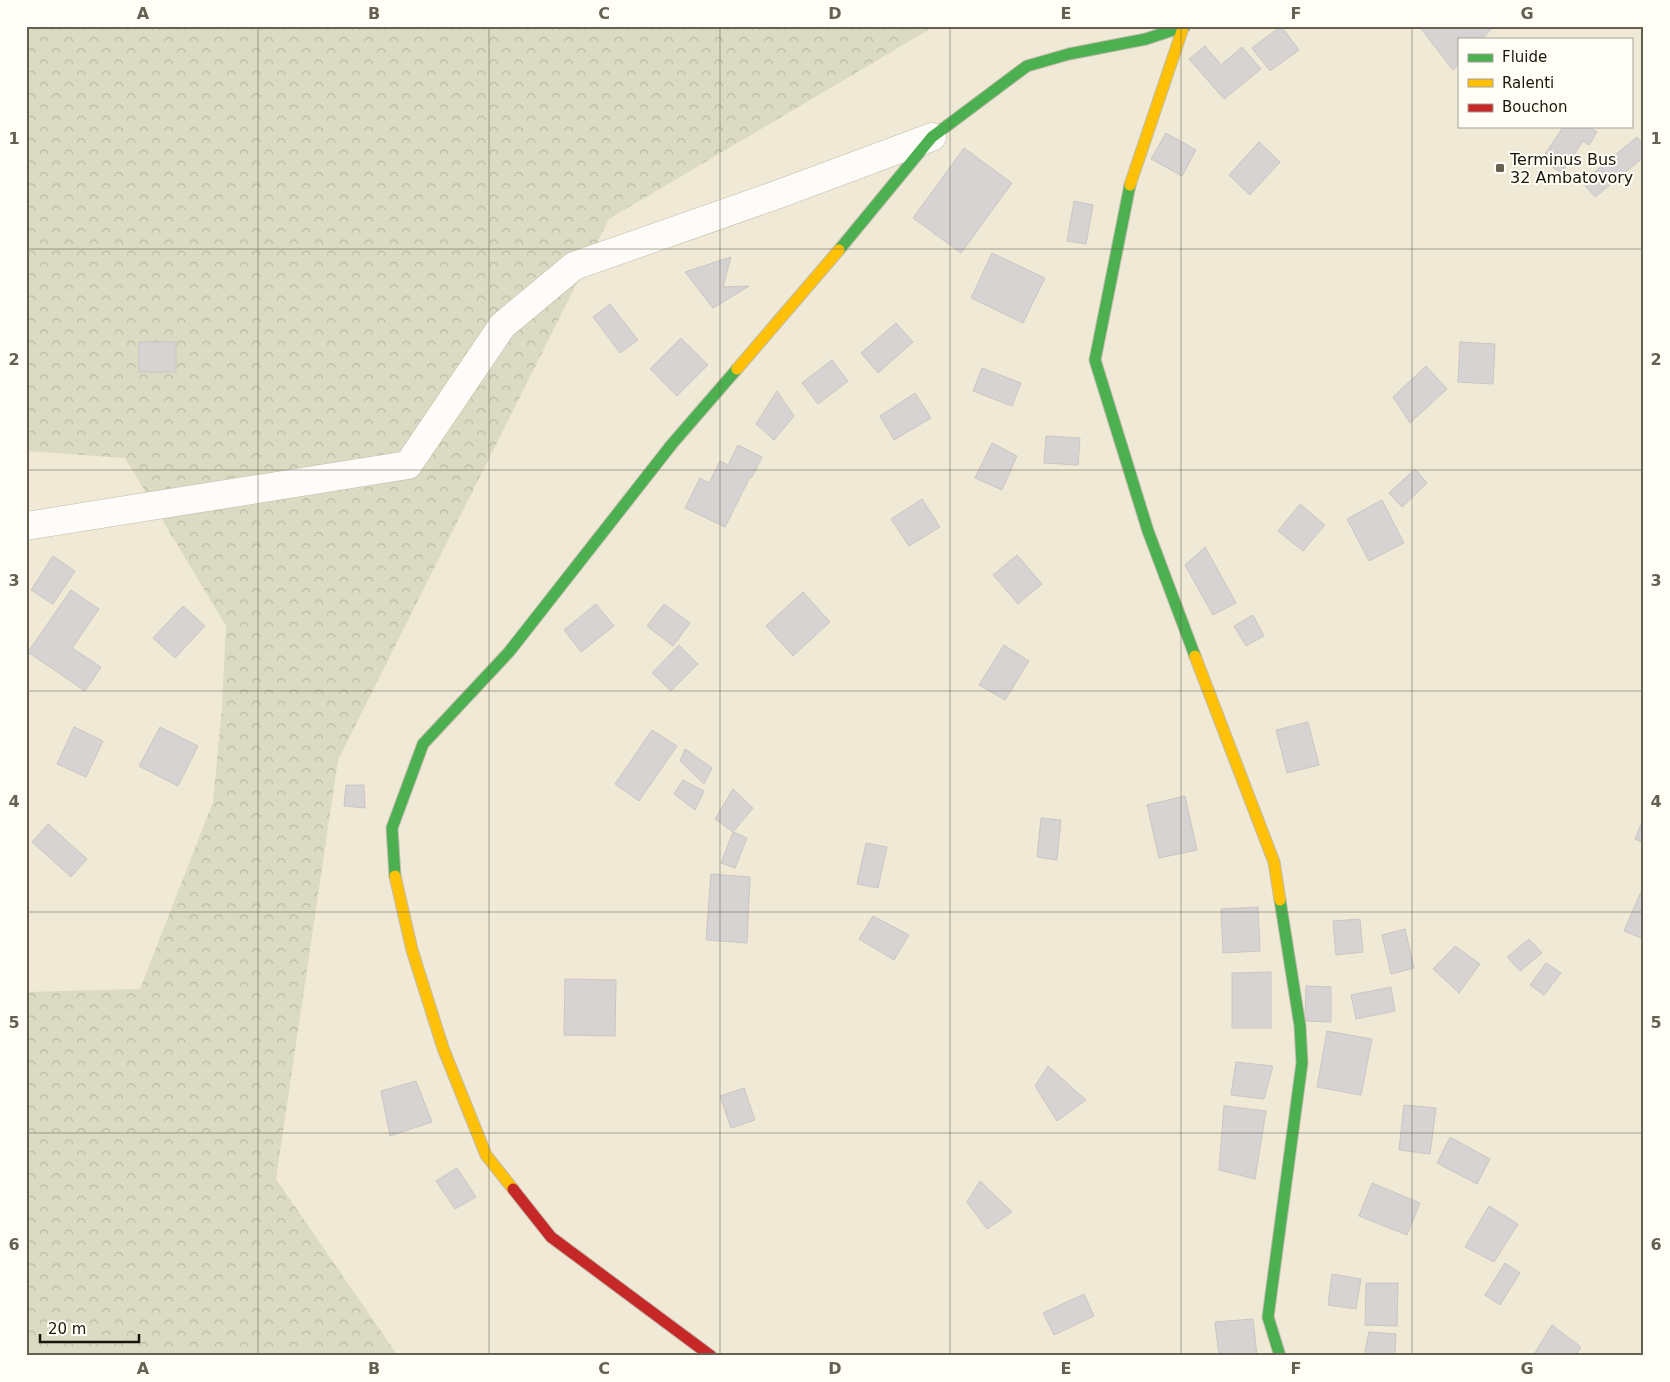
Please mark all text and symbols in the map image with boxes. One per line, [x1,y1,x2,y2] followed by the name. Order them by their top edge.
[137,4,150,23] text: A
[368,4,380,23] text: B
[598,4,610,23] text: C
[828,4,842,23] text: D
[1061,4,1071,23] text: E
[1291,4,1301,23] text: F
[1520,4,1534,23] text: G
[1458,38,1632,128] legend
[1502,48,1547,66] text: Fluide
[1502,74,1554,92] text: Ralenti
[1502,98,1567,116] text: Bouchon
[8,129,20,148] text: 1
[1650,129,1662,148] text: 1
[1509,150,1633,187] place label: Terminus Bus 32 Ambatovory
[1494,162,1506,174] marker: Terminus Bus 32 Ambatovory
[8,350,20,369] text: 2
[1650,350,1662,369] text: 2
[8,571,20,590] text: 3
[1650,571,1662,590] text: 3
[8,792,20,811] text: 4
[1650,792,1662,811] text: 4
[8,1013,20,1032] text: 5
[1650,1013,1662,1032] text: 5
[8,1235,20,1254] text: 6
[1650,1235,1662,1254] text: 6
[40,1312,139,1344] scale bar
[48,1320,86,1338] text: 20 m
[137,1359,150,1378] text: A
[368,1359,380,1378] text: B
[598,1359,610,1378] text: C
[828,1359,842,1378] text: D
[1061,1359,1071,1378] text: E
[1291,1359,1301,1378] text: F
[1520,1359,1534,1378] text: G

